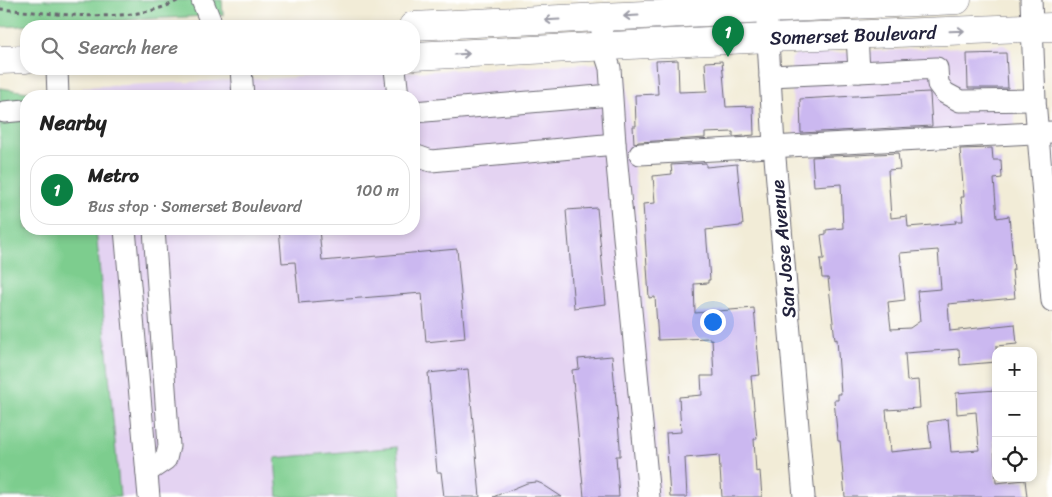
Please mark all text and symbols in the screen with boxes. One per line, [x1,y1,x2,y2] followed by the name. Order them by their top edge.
[623,11,639,20] one-way arrow
[544,15,560,24] one-way arrow
[712,16,744,57] pin: 1
[769,16,938,54] street label: Somerset Boulevard
[20,20,420,75] search box
[949,26,965,35] one-way arrow
[78,31,178,64] text: Search here
[38,34,66,62] icon: search
[454,49,470,58] one-way arrow
[40,104,106,142] text: Nearby
[88,159,139,192] text: Metro
[54,176,60,205] text: 1
[355,176,399,205] text: 100 m
[761,178,805,320] street label: San Jose Avenue
[88,192,301,221] text: Bus stop · Somerset Boulevard
[700,309,726,335] your location
[992,347,1037,482] map controls
[992,347,1037,392] button: +
[992,392,1037,437] button: −
[992,437,1037,482] button: locate

